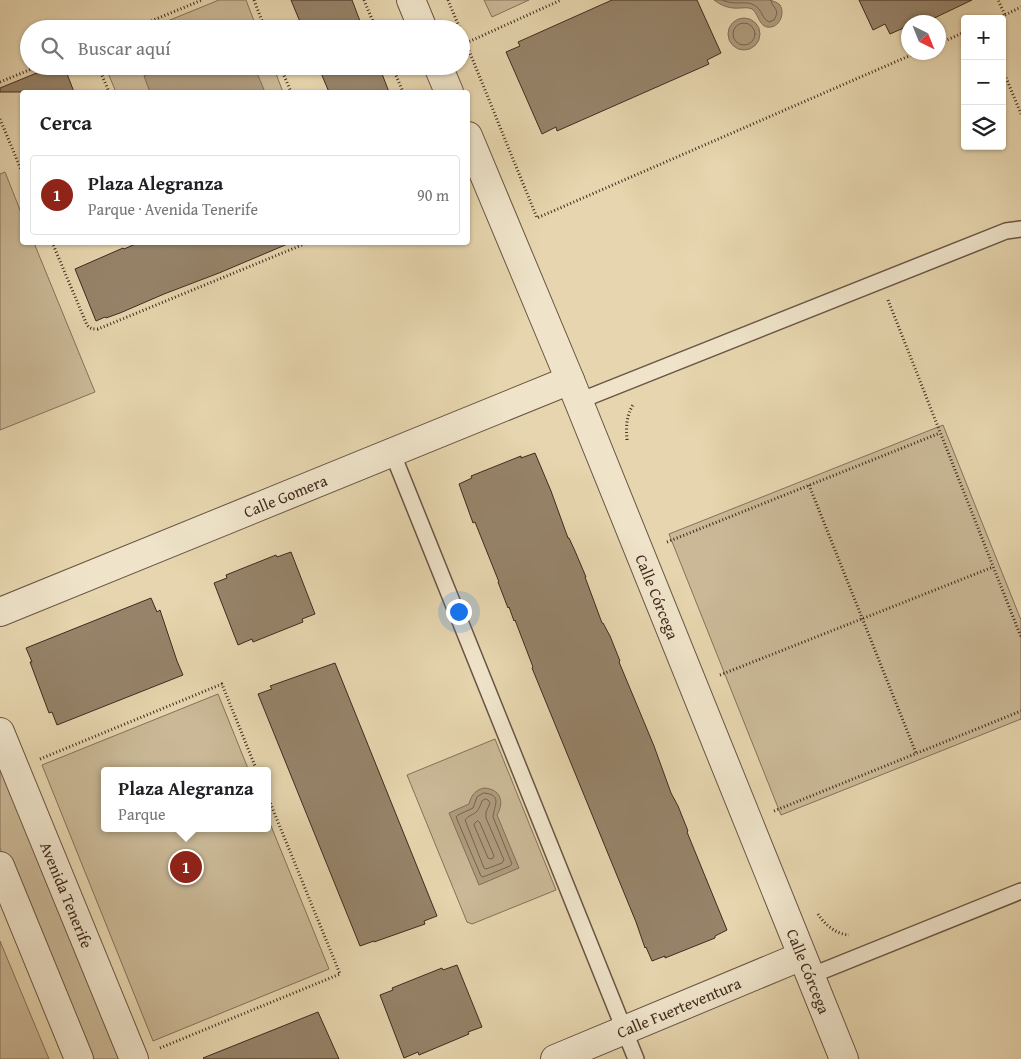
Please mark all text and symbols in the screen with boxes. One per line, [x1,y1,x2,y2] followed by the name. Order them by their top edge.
[901,15,946,60] north arrow
[961,15,1006,150] map controls
[961,15,1006,60] button: +
[20,20,470,75] search box
[38,34,66,62] icon: search
[78,34,171,62] text: Buscar aquí
[961,60,1006,105] button: −
[961,105,1006,150] button: layers
[40,107,92,138] text: Cerca
[88,169,223,197] text: Plaza Alegranza
[53,183,61,207] text: 1
[417,183,449,207] text: 90 m
[88,197,258,221] text: Parque · Avenida Tenerife
[240,468,331,524] street label: Calle Gomera
[629,550,685,643] street label: Calle Córcega
[446,599,472,625] your location
[101,767,271,832] popup
[118,774,254,802] text: Plaza Alegranza
[118,802,165,826] text: Parque
[34,838,99,952] street label: Avenida Tenerife
[170,848,202,886] pin: 1
[781,925,837,1018] street label: Calle Córcega
[613,971,745,1044] street label: Calle Fuerteventura

